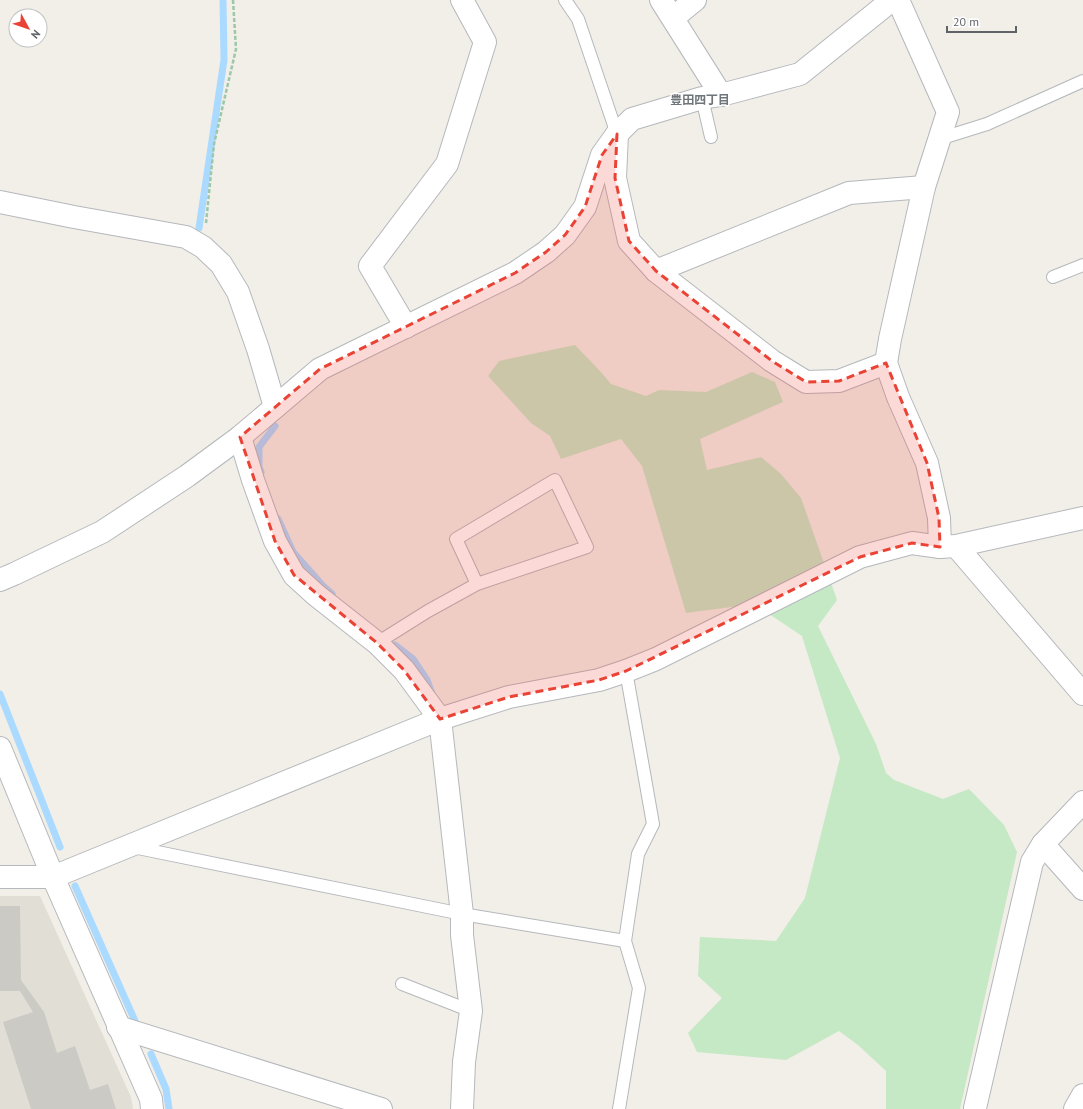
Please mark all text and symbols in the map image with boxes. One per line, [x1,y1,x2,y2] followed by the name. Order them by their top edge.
[8,8,48,48] north arrow
[947,8,1016,34] scale bar
[953,14,979,29] text: 20 m
[28,27,43,42] text: N
[670,92,730,107] district label: 豊田四丁目

